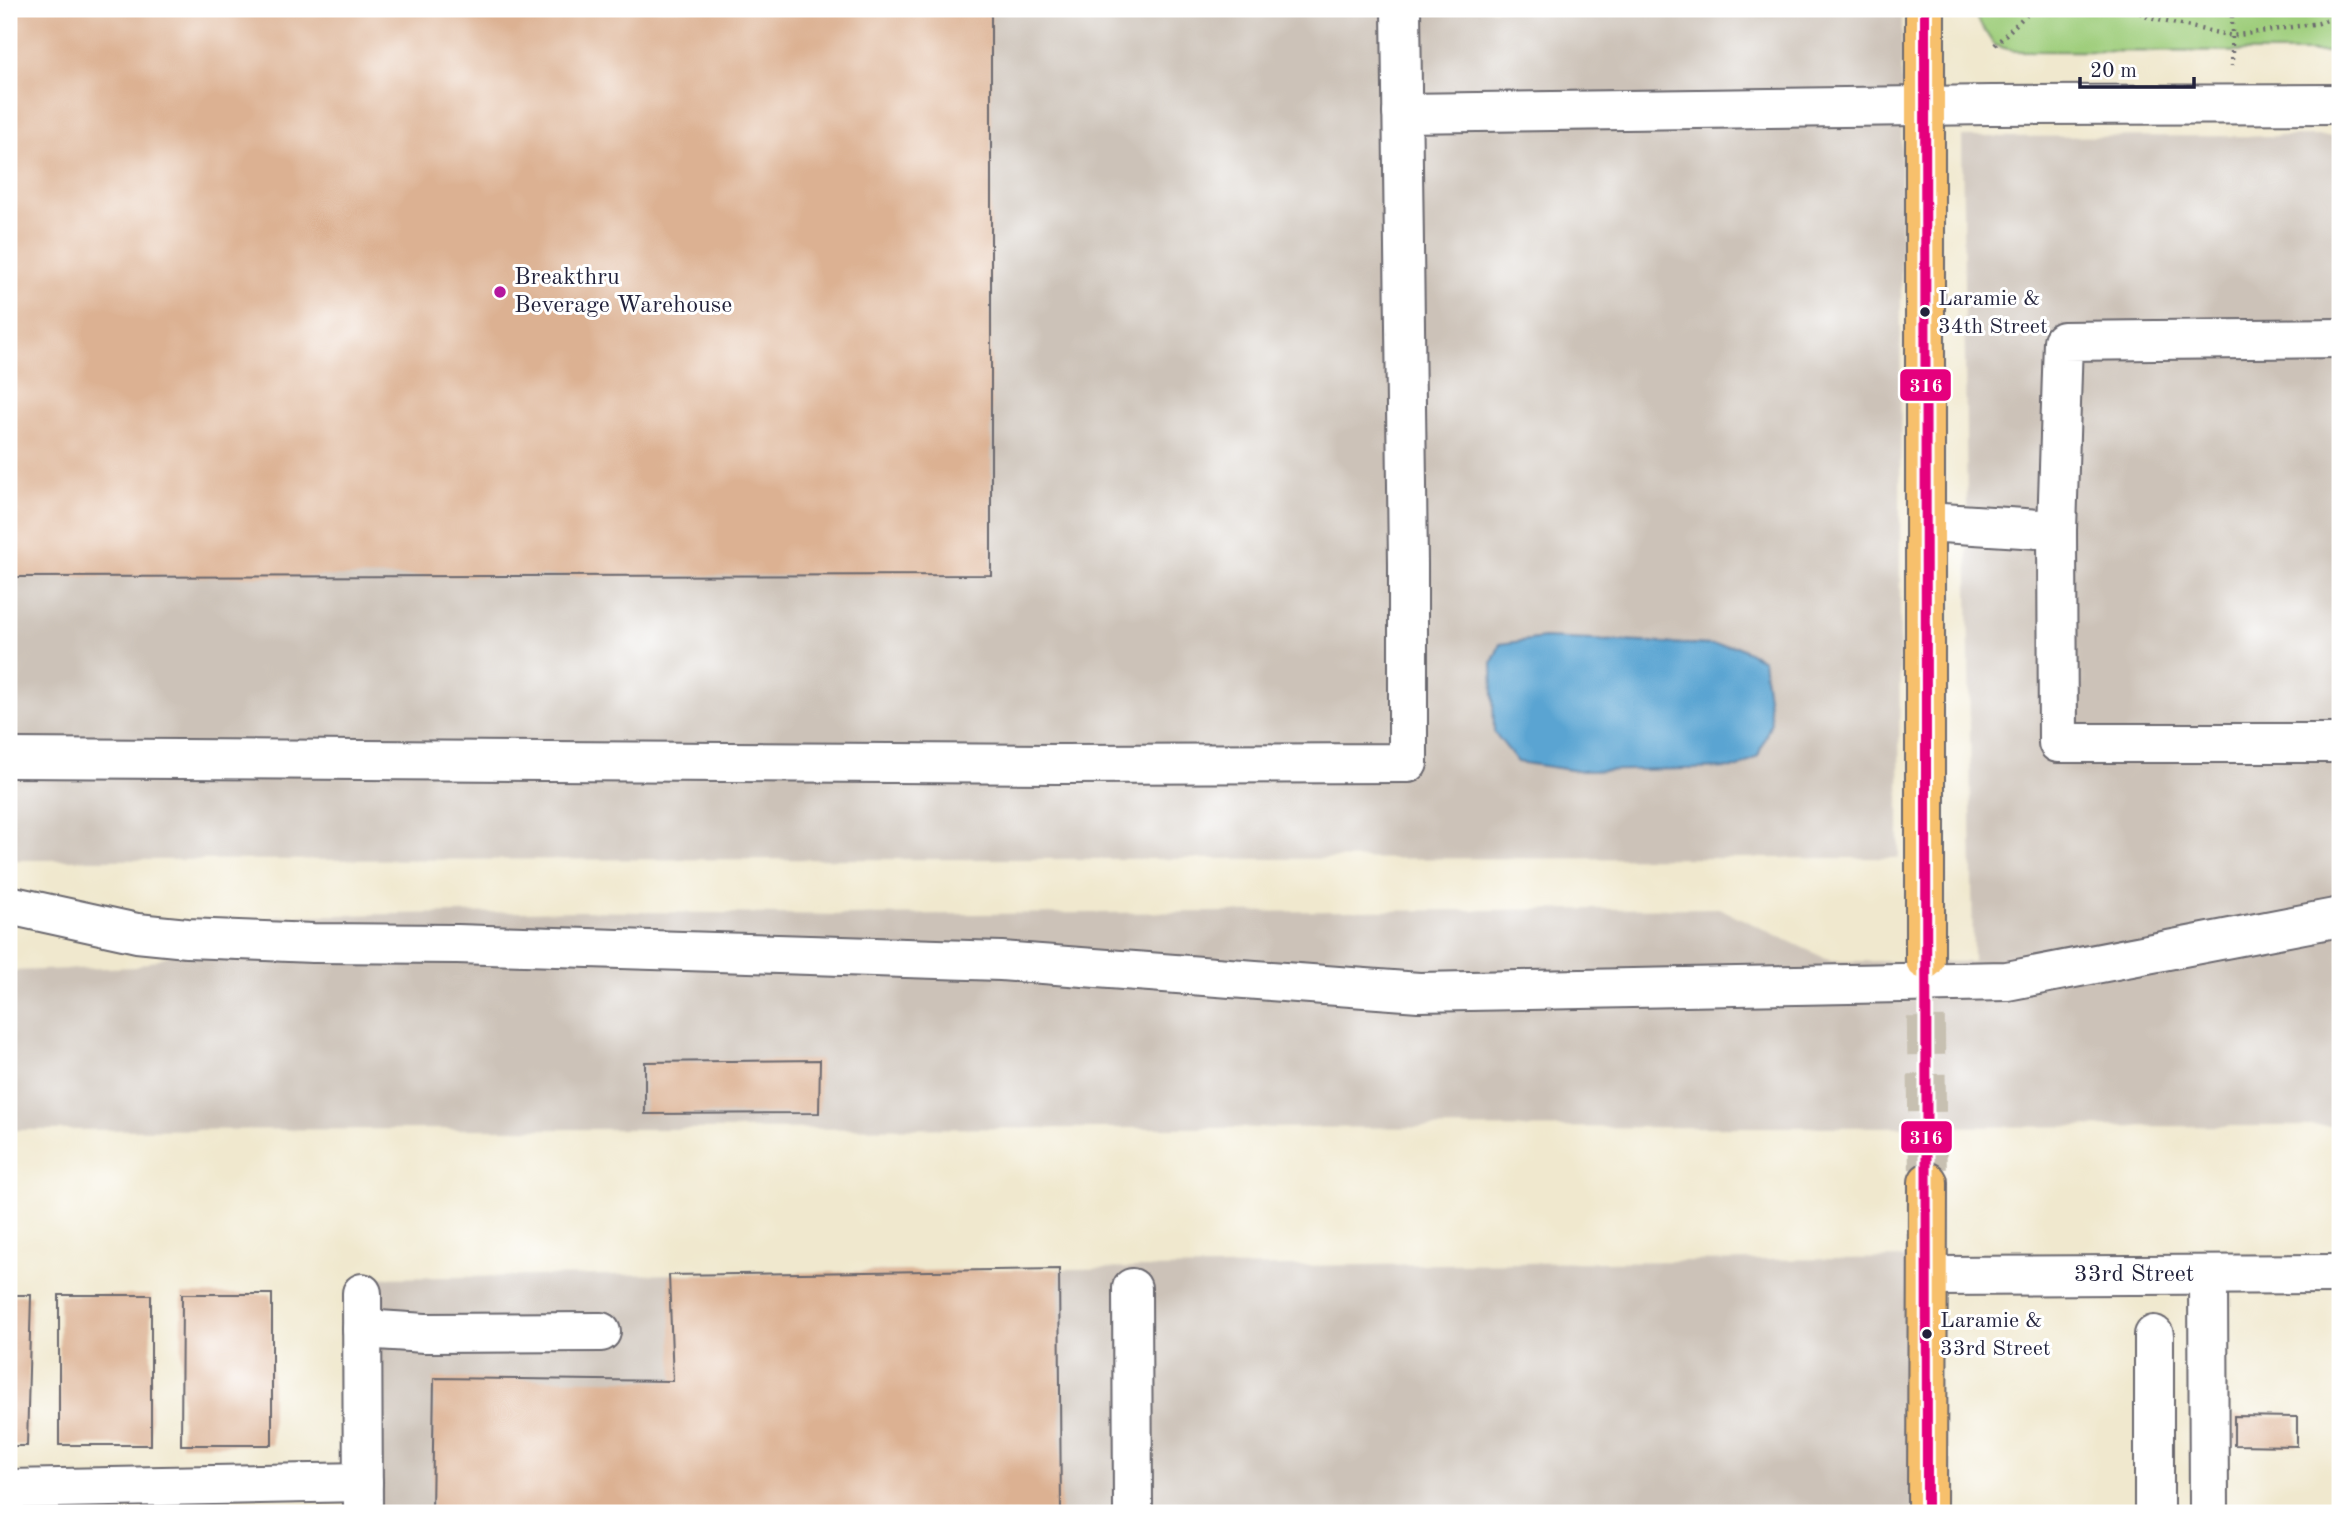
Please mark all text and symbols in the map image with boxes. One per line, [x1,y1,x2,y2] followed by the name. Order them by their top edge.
[2080,46,2193,90] scale bar
[2090,61,2137,82] text: 20 m
[514,266,732,318] place label: Breakthru Beverage Warehouse
[492,284,508,300] marker: Breakthru Beverage Warehouse
[1938,288,2048,338] place label: Laramie & 34th Street
[1918,305,1932,319] marker: Laramie & 34th Street
[1899,368,1952,402] line badge: 316
[1909,378,1943,397] text: 316
[1900,1120,1953,1154] line badge: 316
[1909,1130,1943,1149] text: 316
[2074,1263,2194,1287] street label: 33rd Street
[1940,1310,2051,1360] place label: Laramie & 33rd Street
[1920,1327,1934,1341] marker: Laramie & 33rd Street

